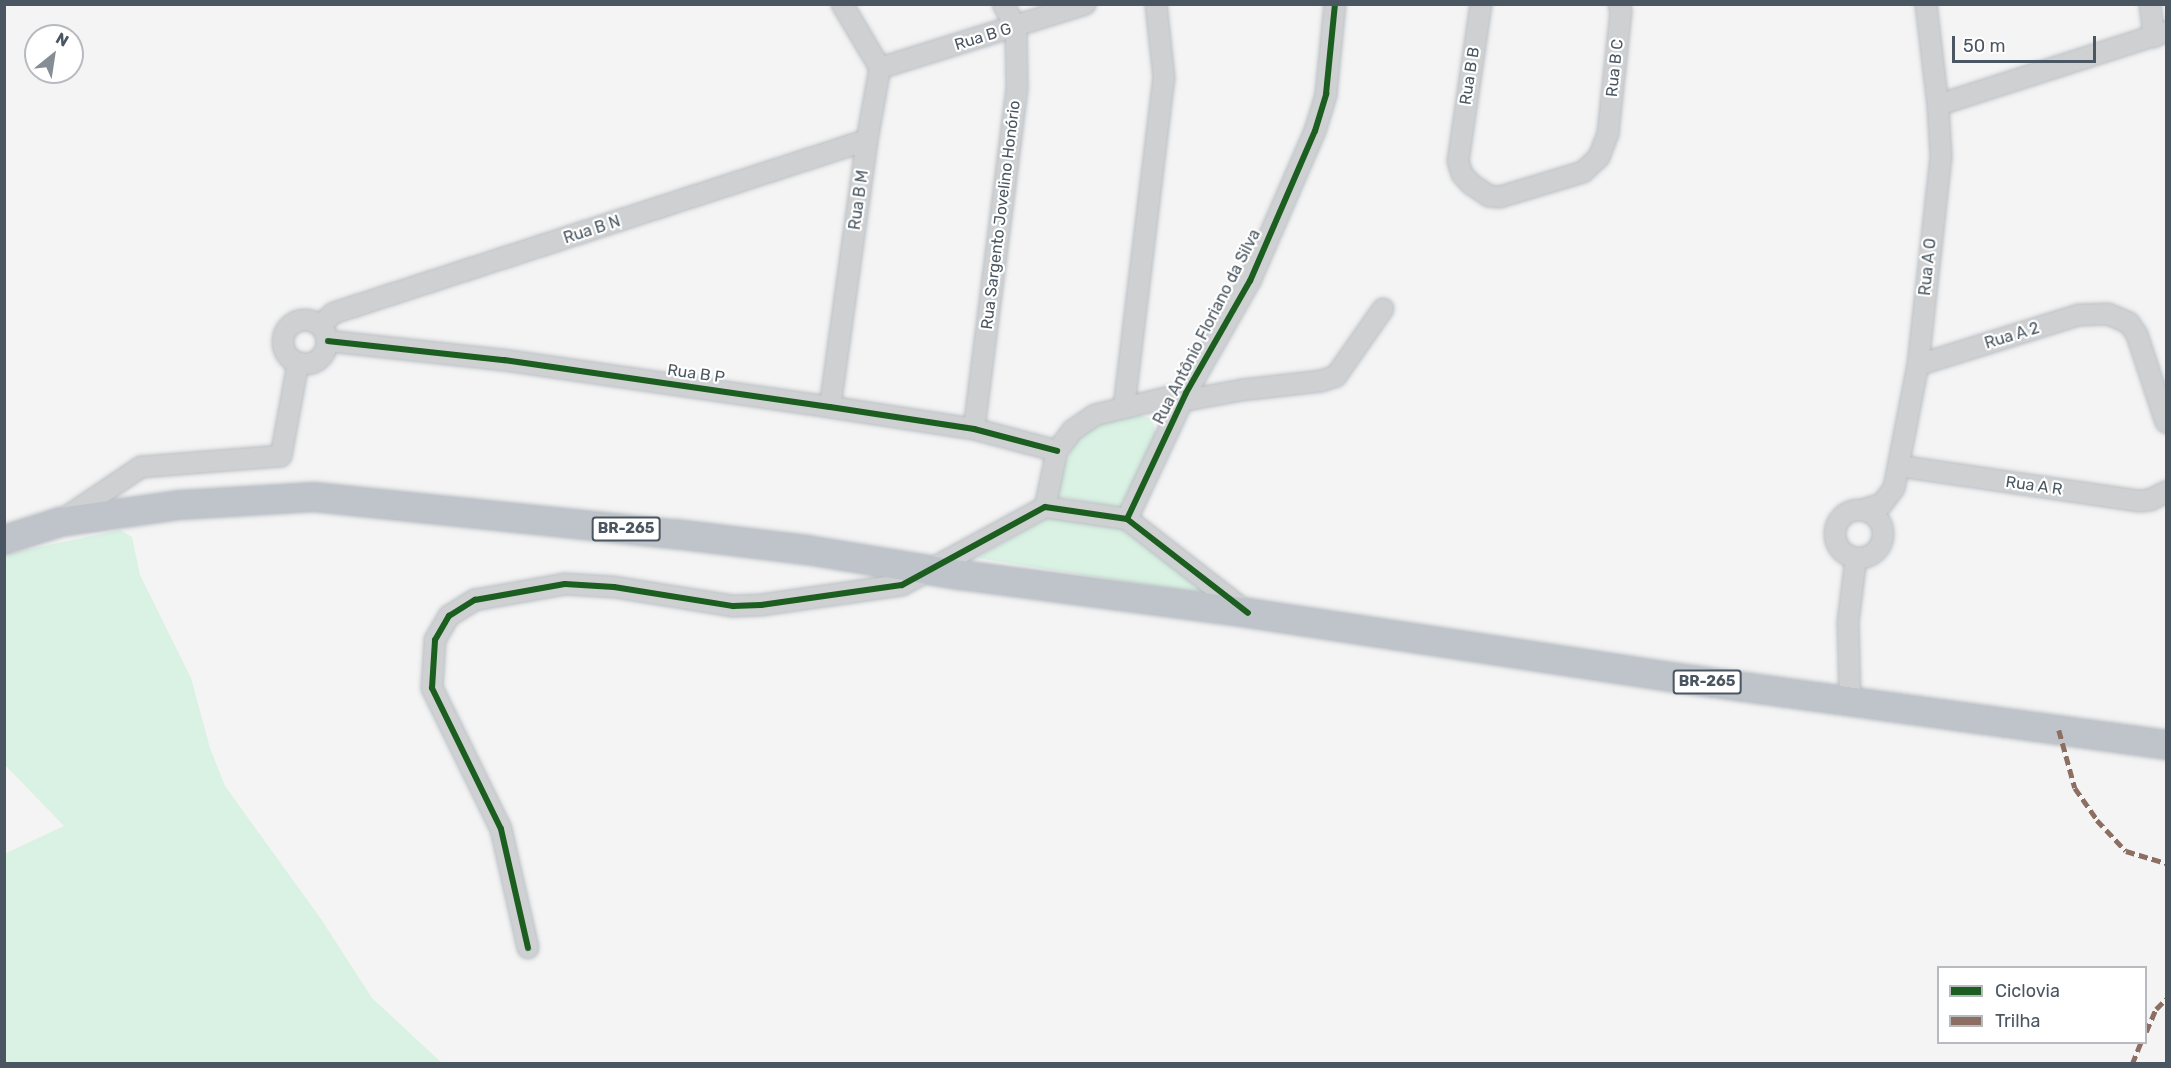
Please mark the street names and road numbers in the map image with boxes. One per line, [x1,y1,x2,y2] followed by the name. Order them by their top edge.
[952,19,1014,55] street label: Rua B G
[1602,38,1628,98] street label: Rua B C
[1456,46,1484,106] street label: Rua B B
[977,99,1025,331] street label: Rua Sargento Jovelino Honório
[845,169,873,231] street label: Rua B M
[561,212,623,248] street label: Rua B N
[1149,226,1265,428] street label: Rua Antônio Floriano da Silva
[1915,237,1941,297] street label: Rua A O
[1982,319,2042,353] street label: Rua A 2
[666,360,726,388] street label: Rua B P
[2004,472,2064,500] street label: Rua A R
[592,517,660,541] road number: BR-265
[1672,670,1742,694] road number: BR-265

